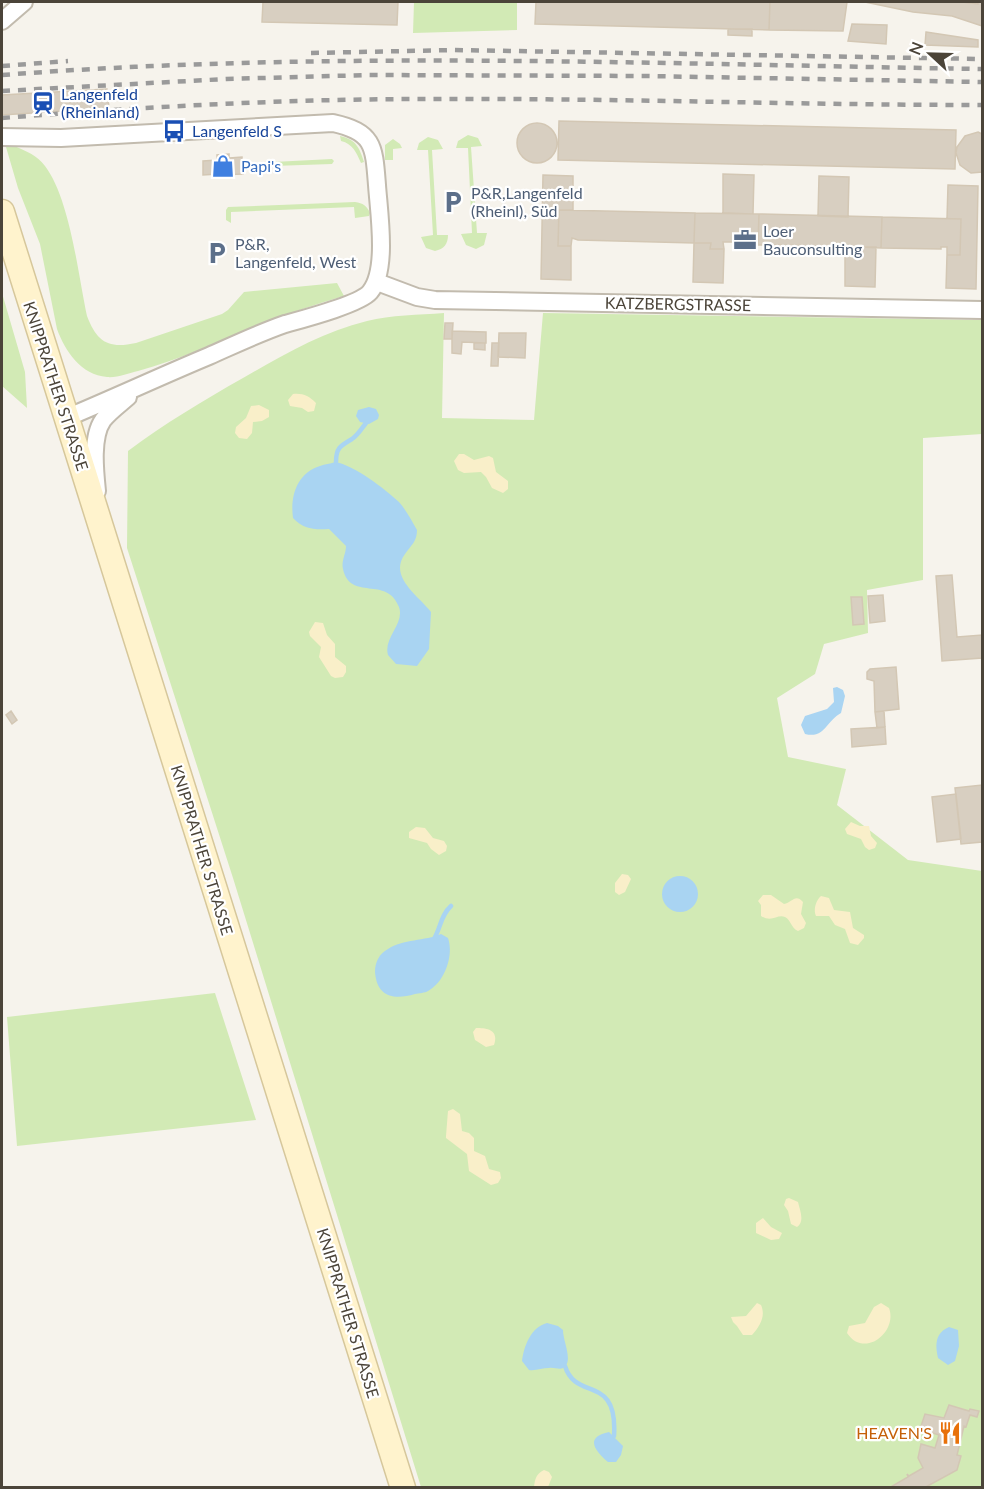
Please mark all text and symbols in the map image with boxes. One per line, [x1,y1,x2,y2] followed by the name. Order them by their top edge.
[900,24,960,84] north arrow
[905,39,927,57] text: N
[61,84,139,121] place label: Langenfeld (Rheinland)
[30,90,56,116] station icon: Langenfeld (Rheinland)
[161,118,187,144] bus stop icon: Langenfeld S
[192,121,282,140] place label: Langenfeld S
[210,153,236,179] shop icon: Papi's
[241,156,281,175] place label: Papi's
[471,183,583,220] place label: P&R,Langenfeld (Rheinl), Süd
[440,189,466,215] parking icon: P&R,Langenfeld (Rheinl), Süd
[763,221,862,258] place label: Loer Bauconsulting
[732,227,758,253] office icon: Loer Bauconsulting
[235,234,357,271] place label: P&R, Langenfeld, West
[204,240,230,266] parking icon: P&R, Langenfeld, West
[605,293,751,314] street label: KATZBERGSTRASSE
[20,299,93,473] street label: KNIPPRATHER STRASSE
[168,763,237,937] street label: KNIPPRATHER STRASSE
[314,1226,383,1400] street label: KNIPPRATHER STRASSE
[937,1420,963,1446] restaurant icon: HEAVEN'S
[856,1423,932,1442] place label: HEAVEN'S

